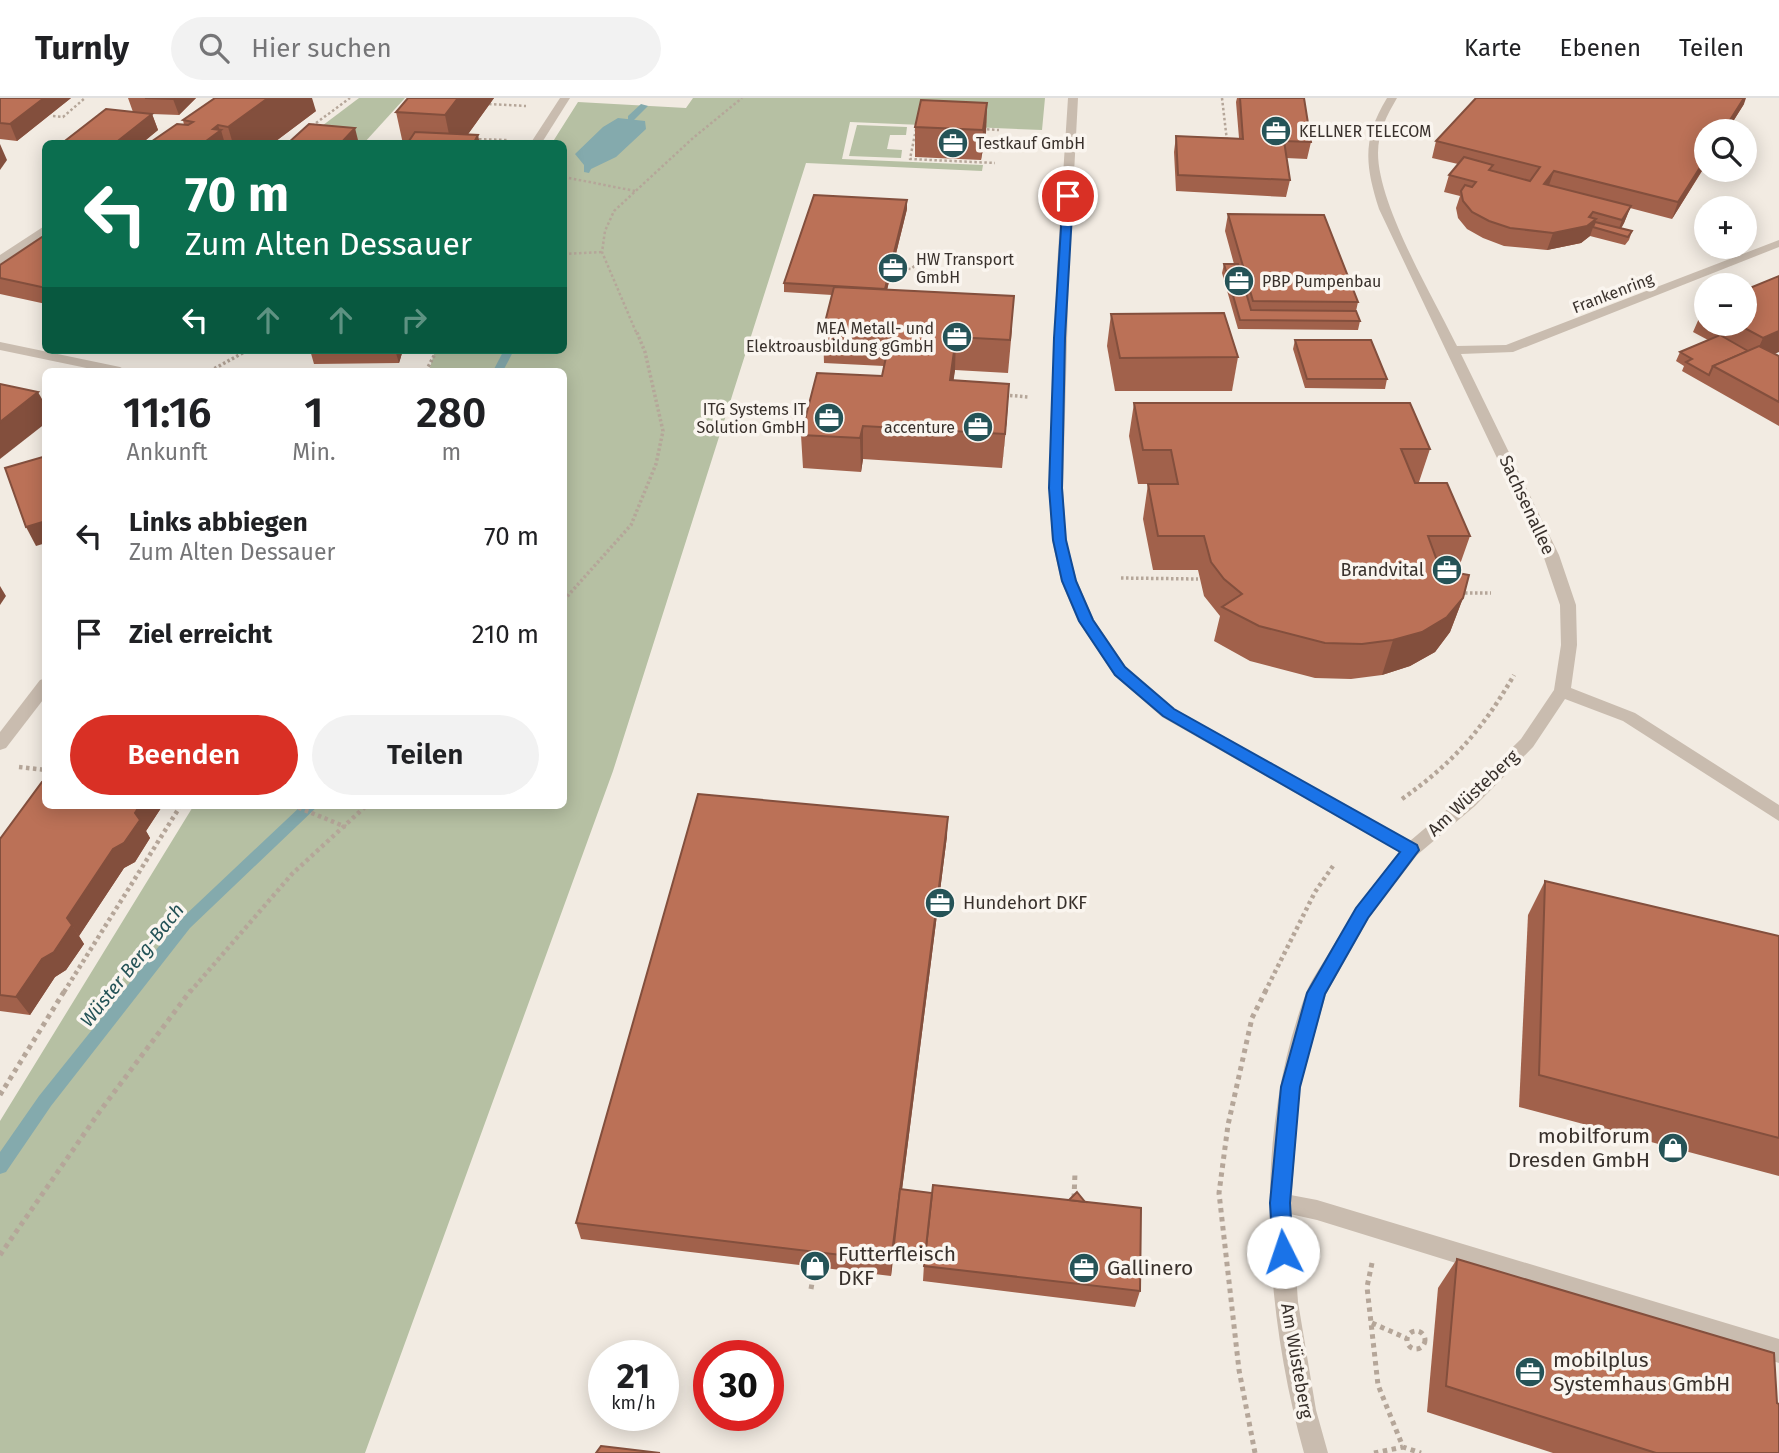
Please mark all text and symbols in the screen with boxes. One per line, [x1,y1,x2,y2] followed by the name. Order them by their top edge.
[171,17,661,80] search box
[35,28,129,68] text: Turnly
[195,29,233,67] icon: search
[251,33,392,64] text: Hier suchen
[1464,34,1522,62] text: Karte
[1560,34,1641,62] text: Ebenen
[1679,34,1744,62] text: Teilen
[1259,114,1293,148] office icon: KELLNER TELECOM
[1694,119,1757,336] map controls
[1694,119,1757,182] button: search
[1299,122,1432,141] place label: KELLNER TELECOM
[936,126,970,160] office icon: Testkauf GmbH
[976,134,1085,153] place label: Testkauf GmbH
[185,165,289,224] text: 70 m
[1038,166,1098,226] pin
[70,168,161,259] icon: left
[1049,177,1087,215] icon: arrive
[1694,196,1757,259] button: +
[185,225,472,263] text: Zum Alten Dessauer
[916,250,1014,287] place label: HW Transport GmbH
[876,251,910,285] office icon: HW Transport GmbH
[1222,264,1256,298] office icon: PBP Pumpenbau
[1570,269,1657,317] street label: Frankenring
[1262,272,1381,291] place label: PBP Pumpenbau
[1694,273,1757,336] button: −
[176,301,214,339] icon: left
[249,301,287,339] icon: ahead
[322,301,360,339] icon: ahead
[395,301,433,339] icon: right
[746,319,934,356] place label: MEA Metall- und Elektroausbildung gGmbH
[940,320,974,354] office icon: MEA Metall- und Elektroausbildung gGmbH
[123,388,211,438] text: 11:16
[304,388,323,438] text: 1
[416,388,486,438] text: 280
[696,400,807,437] place label: ITG Systems IT Solution GmbH
[812,401,846,435] office icon: ITG Systems IT Solution GmbH
[961,410,995,444] office icon: accenture
[884,418,955,437] place label: accenture
[127,438,208,466] text: Ankunft
[292,438,336,466] text: Min.
[441,438,461,466] text: m
[1494,452,1560,558] street label: Sachsenallee
[129,507,308,538] text: Links abbiegen
[70,517,108,555] icon: left
[484,521,539,552] text: 70 m
[129,538,335,566] text: Zum Alten Dessauer
[1430,553,1464,587] office icon: Brandvital
[1340,559,1424,581] place label: Brandvital
[70,615,108,653] icon: arrive
[129,619,272,650] text: Ziel erreicht
[472,619,539,650] text: 210 m
[70,715,298,795] button: Beenden
[312,715,539,795] button: Teilen
[1423,745,1524,841] street label: Am Wüsteberg
[923,886,957,920] office icon: Hundehort DKF
[963,892,1087,914] place label: Hundehort DKF
[75,899,189,1031] water label: Wüster Berg-Bach
[1508,1123,1650,1173] place label: mobilforum Dresden GmbH
[1656,1131,1690,1165] shop icon: mobilforum Dresden GmbH
[1246,1215,1320,1289] position arrow
[838,1241,956,1291] place label: Futterfleisch DKF
[798,1249,832,1283] shop icon: Futterfleisch DKF
[1067,1251,1101,1285] office icon: Gallinero
[1107,1255,1193,1281] place label: Gallinero
[1276,1302,1318,1421] street label: Am Wüsteberg
[693,1340,784,1431] speed limit sign: 30
[1553,1347,1730,1397] place label: mobilplus Systemhaus GmbH
[617,1355,650,1397] text: 21
[1513,1355,1547,1389] office icon: mobilplus Systemhaus GmbH
[611,1392,656,1414] text: km/h

